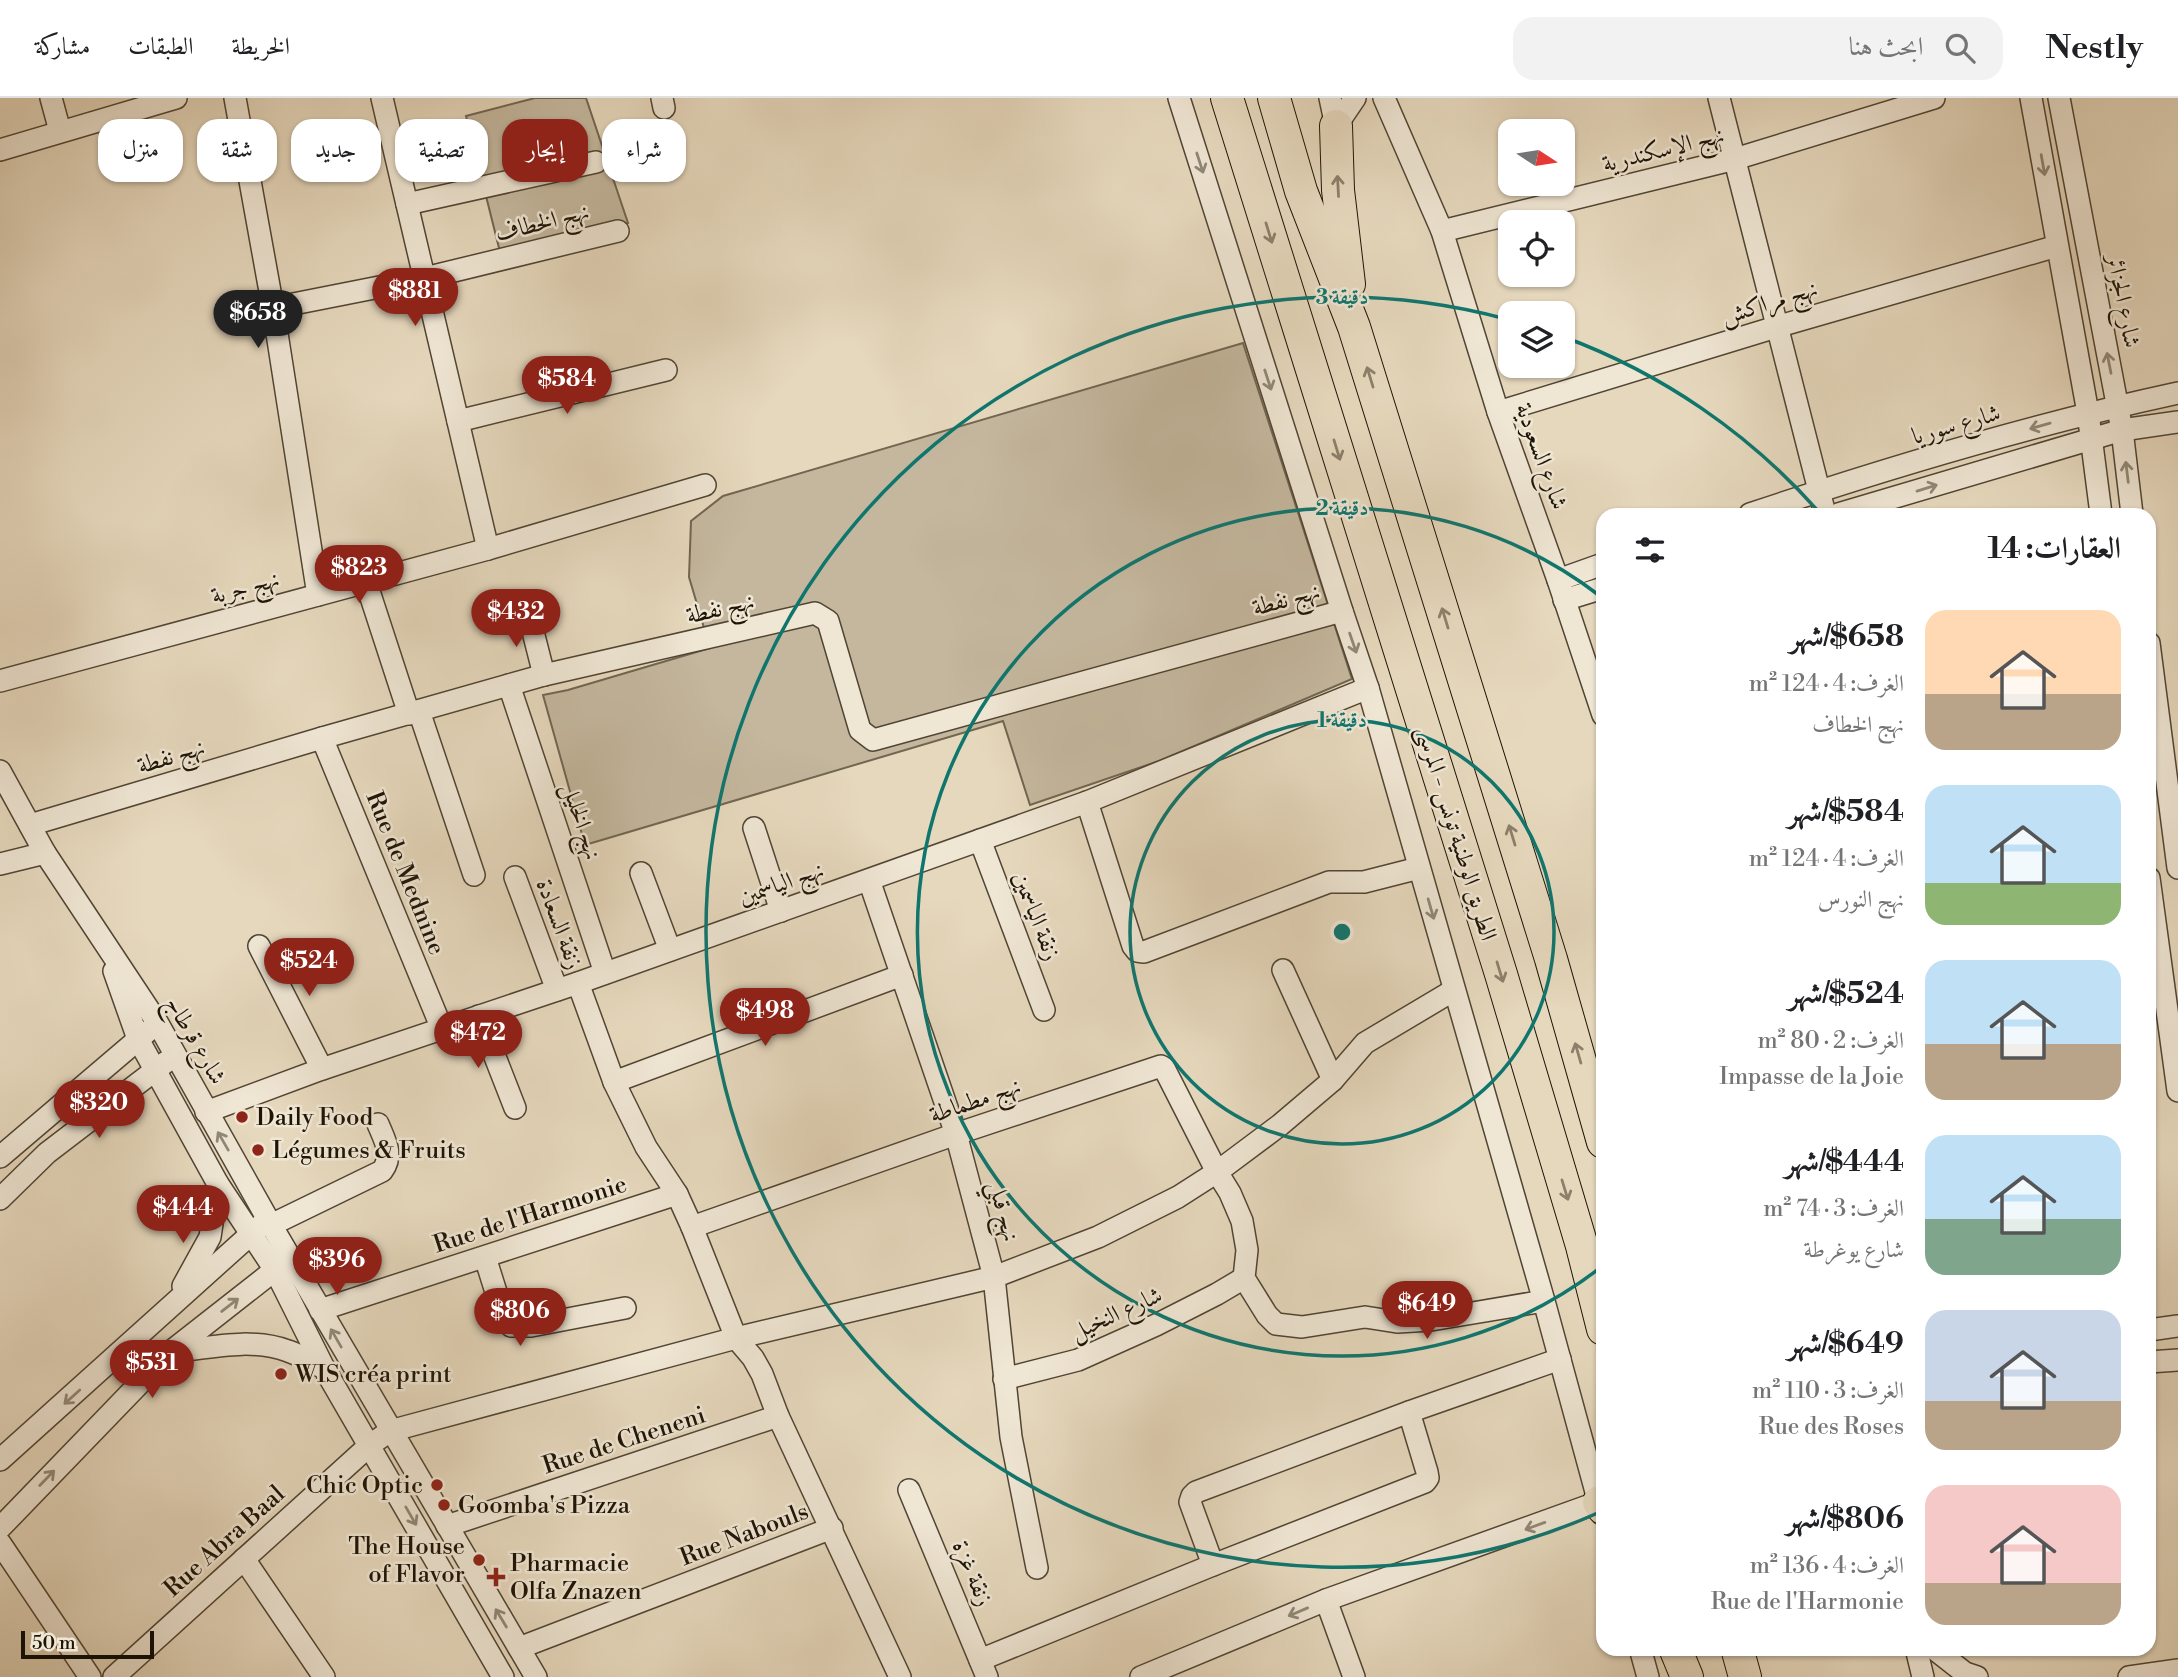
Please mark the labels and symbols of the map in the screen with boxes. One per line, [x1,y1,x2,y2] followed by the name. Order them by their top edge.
[1498,119,1575,196] north arrow
[1599,120,1729,184] street label: نهج الإسكندرية
[1194,152,1207,174] one-way arrow
[2037,153,2050,176] one-way arrow
[1332,175,1345,198] one-way arrow
[492,197,594,254] street label: نهج الخطاف
[1264,222,1277,244] one-way arrow
[2095,249,2147,351] street label: شارع الجزائر
[374,268,456,328] pin: $881
[1717,274,1823,337] street label: نهج مراكش
[1316,285,1368,311] text: 3 دقيقة
[217,290,299,350] pin: $658
[2102,352,2115,375] one-way arrow
[526,356,608,416] pin: $584
[1363,367,1375,389] one-way arrow
[1263,369,1276,391] one-way arrow
[1908,398,2005,456] street label: شارع سوريا
[1504,399,1574,515] street label: شارع السعودية
[2030,421,2052,434] one-way arrow
[1332,439,1345,461] one-way arrow
[2121,462,2134,484] one-way arrow
[1916,480,1938,493] one-way arrow
[1315,496,1369,522] text: 2 دقيقة
[318,546,400,605] pin: $823
[208,564,284,616] street label: نهج جربة
[1249,577,1325,628] street label: نهج نفطة
[683,587,758,636] street label: نهج نفطة
[475,589,557,649] pin: $432
[1437,607,1450,629] one-way arrow
[1348,632,1360,654] one-way arrow
[1317,708,1367,734] text: 1 دقيقة
[1408,722,1503,945] street label: الطريق الوطنية تونس - المرسى
[134,733,210,786] street label: نهج نفطة
[550,779,608,865] street label: نهج الخليل
[359,787,452,959] street label: Rue de Mednine
[1505,825,1518,847] one-way arrow
[734,855,830,917] street label: نهج الياسمين
[1005,868,1067,965] street label: زنقة الياسمين
[529,875,589,974] street label: زنقة السعادة
[1425,897,1438,919] one-way arrow
[1330,920,1354,944] centre of rings
[268,939,350,998] pin: $524
[1495,960,1507,982] one-way arrow
[724,988,806,1048] pin: $498
[154,991,232,1092] street label: شارع قرطاج
[437,1010,519,1070] pin: $472
[1570,1042,1583,1064] one-way arrow
[926,1071,1027,1135] street label: نهج مطماطة
[58,1080,140,1140] pin: $320
[256,1103,374,1133] place label: Daily Food
[234,1109,250,1125] marker: Daily Food
[216,1131,230,1151] one-way arrow
[272,1136,466,1166] place label: Légumes & Fruits
[250,1142,266,1158] marker: Légumes & Fruits
[430,1170,631,1260] street label: Rue de l'Harmonie
[974,1177,1026,1247] street label: نهج قبلي
[1560,1178,1573,1200] one-way arrow
[142,1186,224,1245] pin: $444
[296,1238,378,1297] pin: $396
[1066,1280,1169,1351] street label: شارع النخيل
[1386,1282,1468,1341] pin: $649
[479,1288,561,1348] pin: $806
[220,1298,239,1313] one-way arrow
[329,1328,342,1349] one-way arrow
[111,1340,193,1400] pin: $531
[294,1360,452,1390] place label: WIS créa print
[273,1366,289,1382] marker: WIS créa print
[64,1388,81,1405] one-way arrow
[539,1400,710,1481] street label: Rue de Cheneni
[39,1470,56,1487] one-way arrow
[306,1471,423,1501] place label: Chic Optic
[429,1477,445,1493] marker: Chic Optic
[158,1480,291,1604] street label: Rue Abra Baal
[458,1491,631,1521] place label: Goomba's Pizza
[436,1497,452,1513] marker: Goomba's Pizza
[676,1497,813,1573] street label: Rue Nabouls
[404,1506,418,1526] one-way arrow
[1524,1520,1546,1533] one-way arrow
[348,1532,465,1590] place label: The House of Flavor
[944,1536,999,1611] street label: زنقة غزة
[510,1549,642,1607] place label: Pharmacie Olfa Znazen
[471,1552,487,1568] marker: The House of Flavor
[488,1569,504,1585] marker: Pharmacie Olfa Znazen
[1288,1606,1309,1619] one-way arrow
[494,1609,508,1629] one-way arrow
[21,1628,154,1660] scale bar

